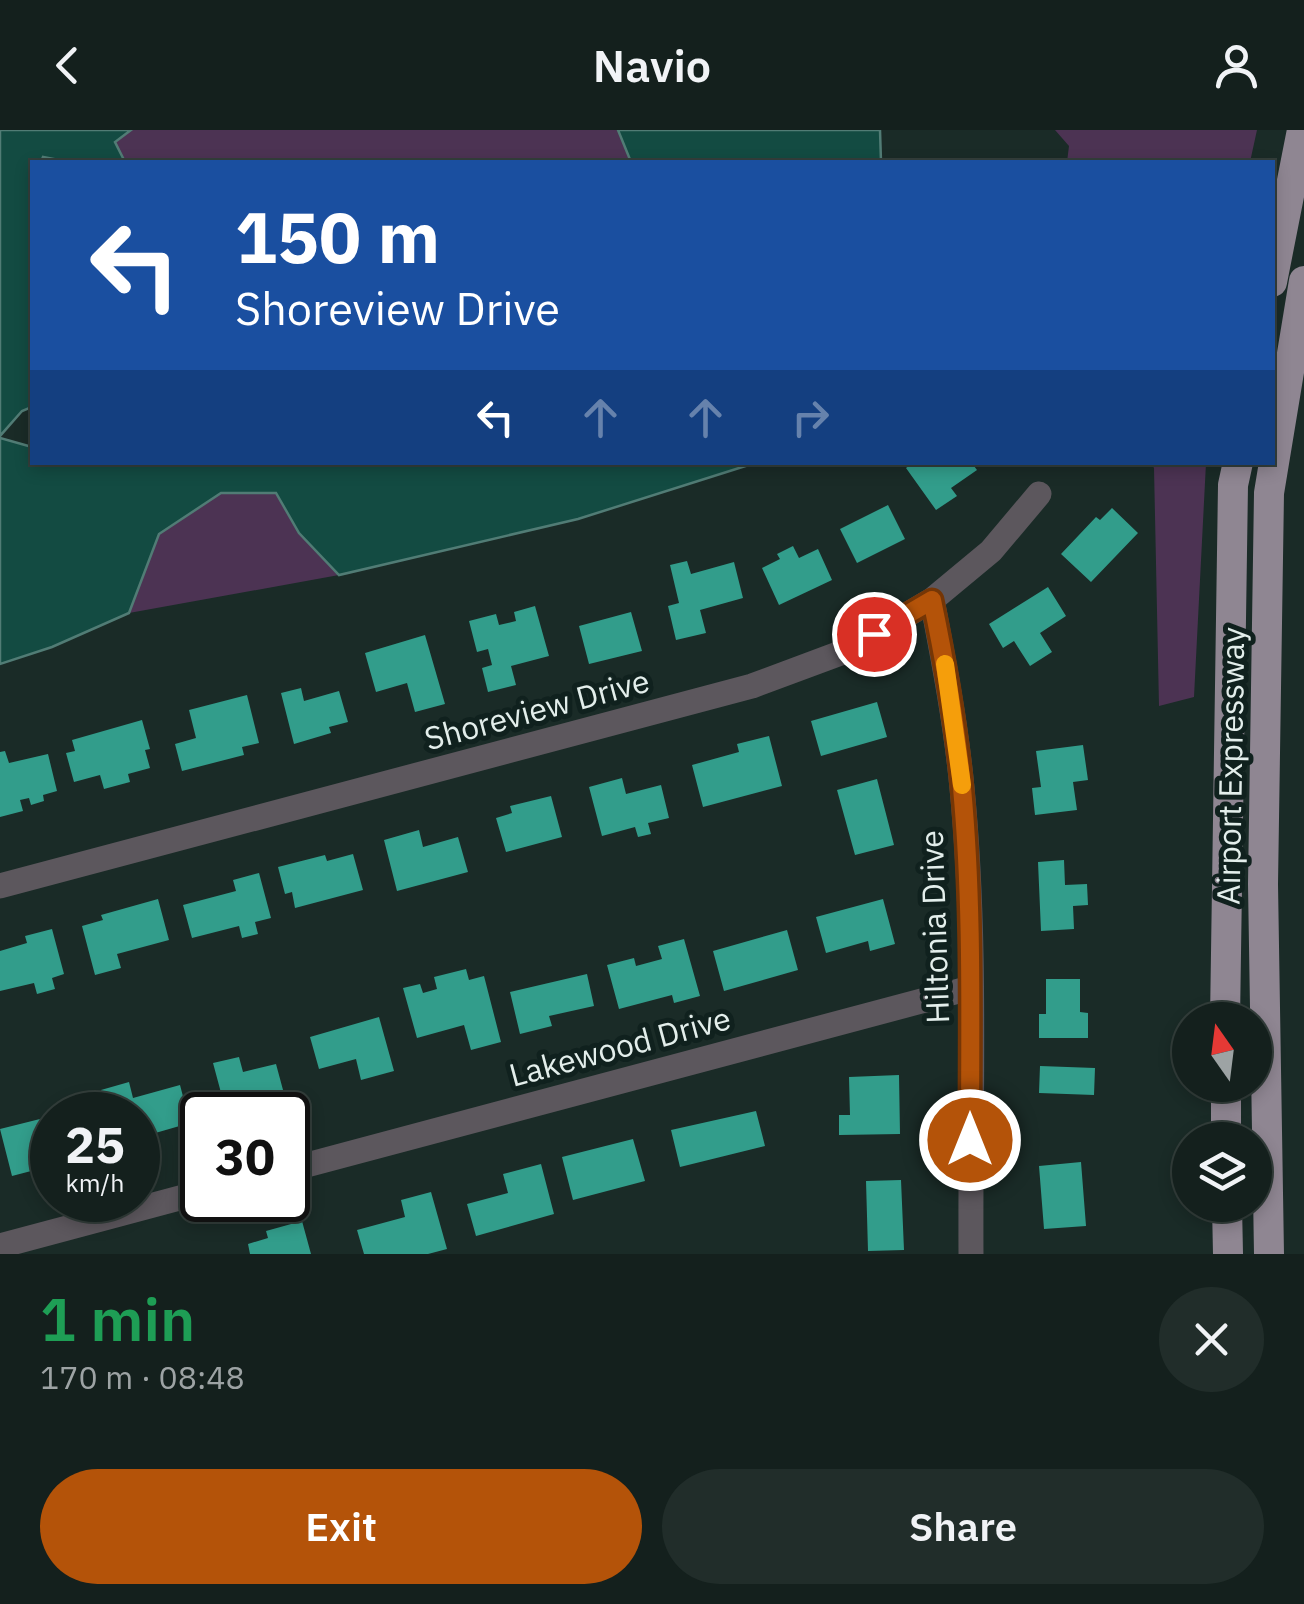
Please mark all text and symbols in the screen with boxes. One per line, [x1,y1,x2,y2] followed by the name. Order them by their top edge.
[593,36,711,94] text: Navio
[40,38,95,93] icon: back
[1209,38,1264,93] icon: person
[235,191,440,282] text: 150 m
[70,200,200,330] icon: left
[235,279,560,337] text: Shoreview Drive
[468,390,523,445] icon: left
[573,390,628,445] icon: ahead
[678,390,733,445] icon: ahead
[783,390,838,445] icon: right
[832,592,917,677] pin
[847,607,902,662] icon: arrive
[1207,627,1253,905] street label: Airport Expressway
[420,659,654,759] street label: Shoreview Drive
[910,830,958,1024] street label: Hiltonia Drive
[504,996,735,1096] street label: Lakewood Drive
[1172,1002,1272,1102] north arrow
[1172,1002,1272,1222] map controls
[918,1088,1022,1192] position arrow
[180,1092,310,1222] speed limit sign: 30
[65,1112,125,1177] text: 25
[1172,1122,1272,1222] button: layers
[66,1166,124,1199] text: km/h
[40,1279,195,1358] text: 1 min
[1159,1287,1264,1392] button: close
[40,1356,245,1398] text: 170 m · 08:48
[40,1469,642,1584] button: Exit
[662,1469,1264,1584] button: Share

